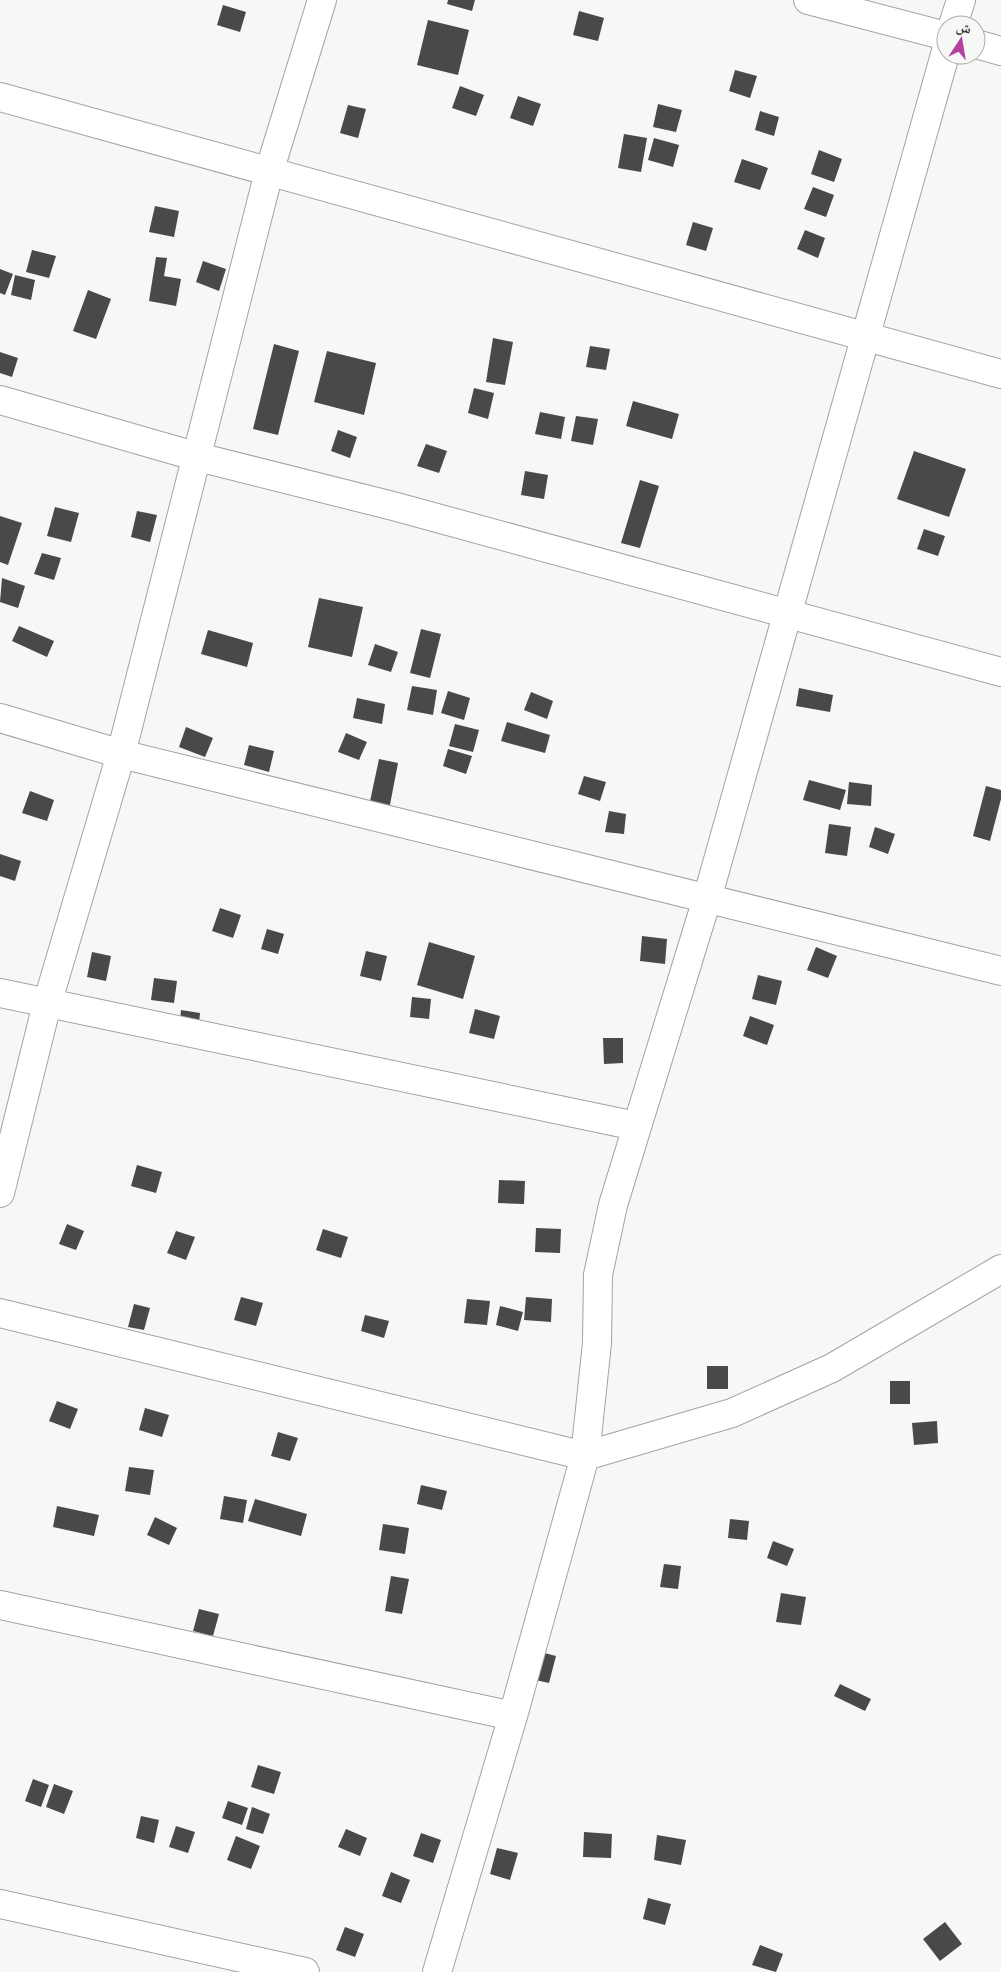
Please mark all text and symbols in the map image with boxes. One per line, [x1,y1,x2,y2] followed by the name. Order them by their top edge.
[936,15,986,65] north arrow
[955,18,973,38] text: ش

